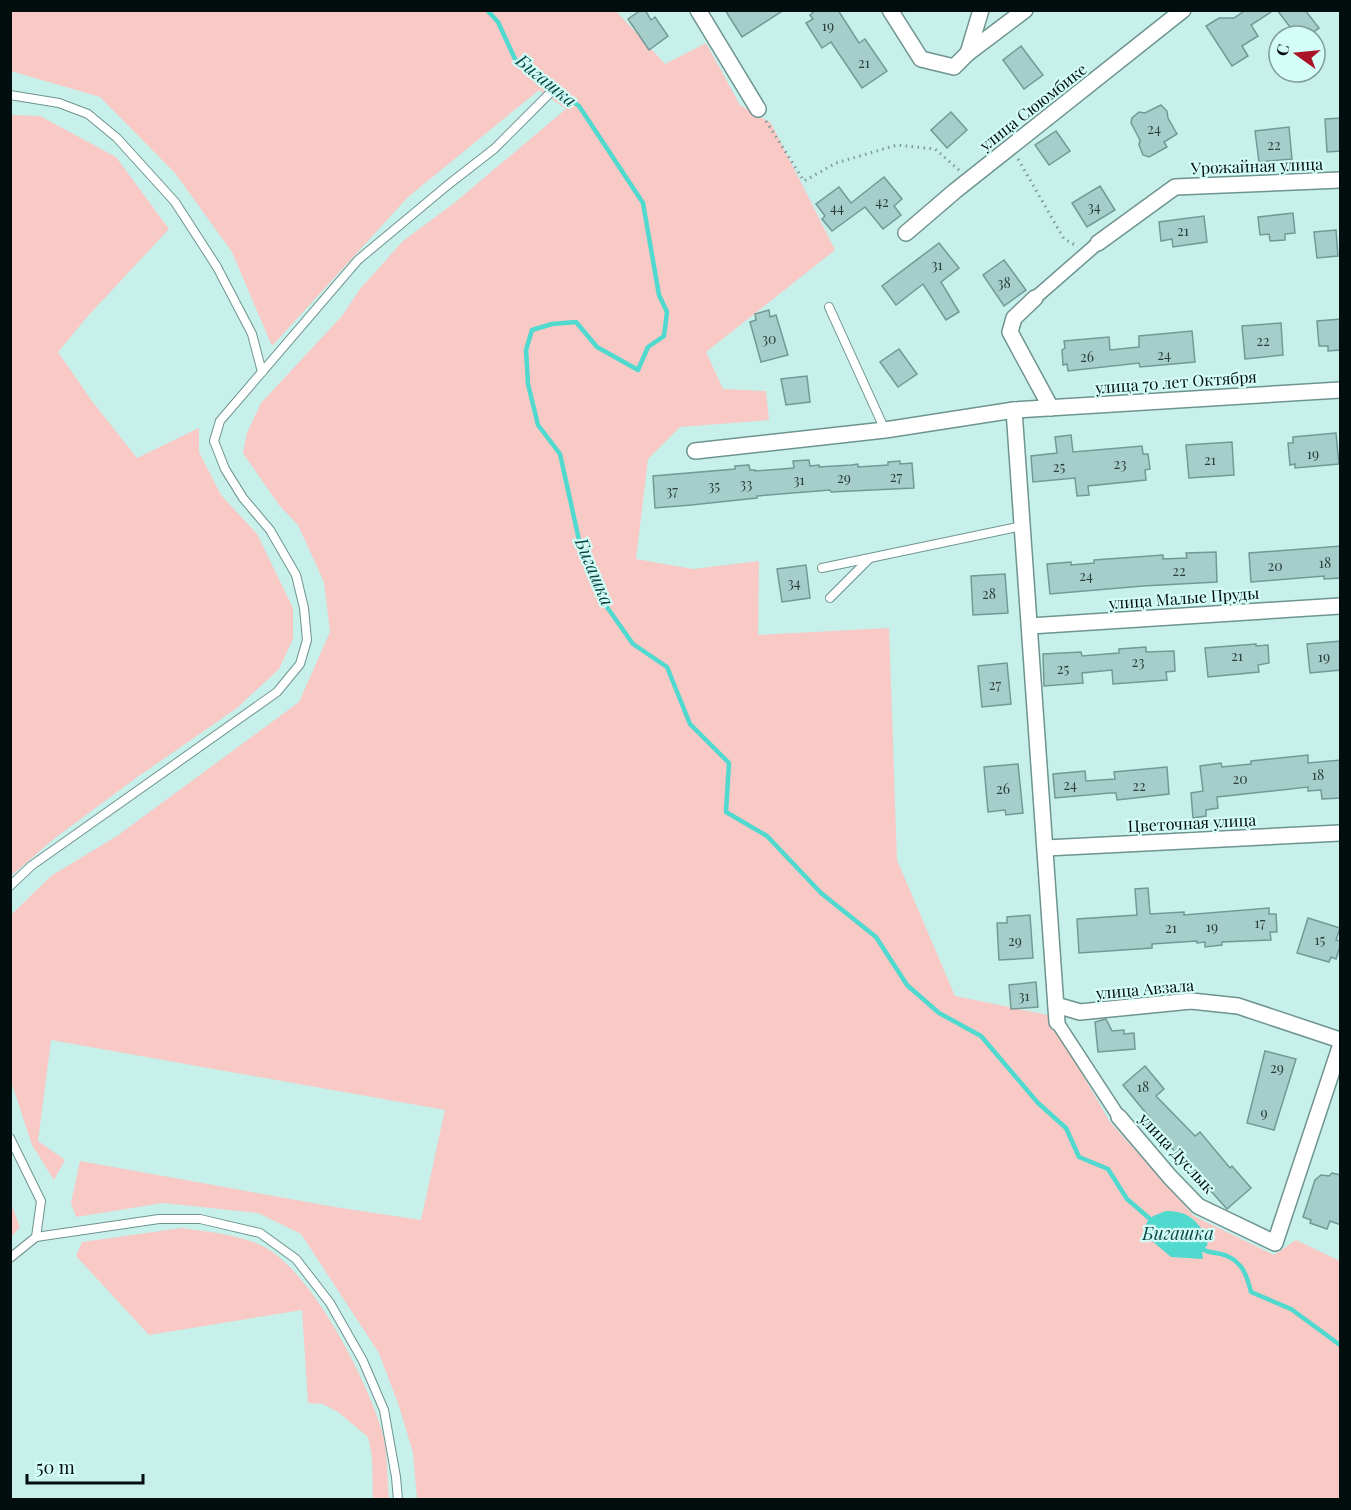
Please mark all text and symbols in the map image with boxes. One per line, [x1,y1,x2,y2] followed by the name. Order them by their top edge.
[822,16,834,35] house number: 19
[1267,24,1327,84] north arrow
[1270,42,1294,58] text: С
[510,48,582,112] water label: Бигашка
[858,53,870,72] house number: 21
[974,58,1091,156] street label: улица Сююмбике
[1147,119,1161,138] house number: 24
[1267,135,1281,154] house number: 22
[1189,153,1324,178] street label: Урожайная улица
[875,192,889,211] house number: 42
[1087,197,1101,216] house number: 34
[830,198,844,217] house number: 44
[1177,221,1189,240] house number: 21
[931,255,943,274] house number: 31
[997,273,1011,292] house number: 38
[762,329,776,348] house number: 30
[1256,331,1270,350] house number: 22
[1157,345,1171,364] house number: 24
[1080,347,1094,366] house number: 26
[1094,365,1258,398] street label: улица 70 лет Октября
[1307,444,1319,463] house number: 19
[1204,450,1216,469] house number: 21
[1113,454,1127,473] house number: 23
[1053,457,1065,476] house number: 25
[890,467,903,486] house number: 27
[837,468,851,487] house number: 29
[793,470,805,489] house number: 31
[740,474,752,493] house number: 33
[708,476,720,495] house number: 35
[666,481,678,500] house number: 37
[569,533,620,609] water label: Бигашка
[1319,553,1331,572] house number: 18
[1267,556,1283,575] house number: 20
[1172,561,1186,580] house number: 22
[1079,566,1093,585] house number: 24
[787,573,801,592] house number: 34
[1107,582,1260,613] street label: улица Малые Пруды
[982,584,996,603] house number: 28
[1231,646,1243,665] house number: 21
[1318,647,1330,666] house number: 19
[1131,652,1145,671] house number: 23
[1057,659,1069,678] house number: 25
[989,675,1002,694] house number: 27
[1312,765,1324,784] house number: 18
[1232,769,1248,788] house number: 20
[1063,775,1077,794] house number: 24
[1132,776,1146,795] house number: 22
[996,779,1010,798] house number: 26
[1127,809,1257,836] street label: Цветочная улица
[1255,913,1266,932] house number: 17
[1206,917,1218,936] house number: 19
[1165,918,1177,937] house number: 21
[1315,930,1326,949] house number: 15
[1008,931,1022,950] house number: 29
[1094,974,1195,1003] street label: улица Авзала
[1018,986,1030,1005] house number: 31
[1270,1058,1284,1077] house number: 29
[1137,1077,1149,1096] house number: 18
[1260,1103,1268,1122] house number: 9
[1134,1107,1220,1197] street label: улица Дуслык
[1141,1221,1214,1245] water label: Бигашка
[27,1447,142,1485] scale bar
[36,1455,75,1479] text: 50 m

